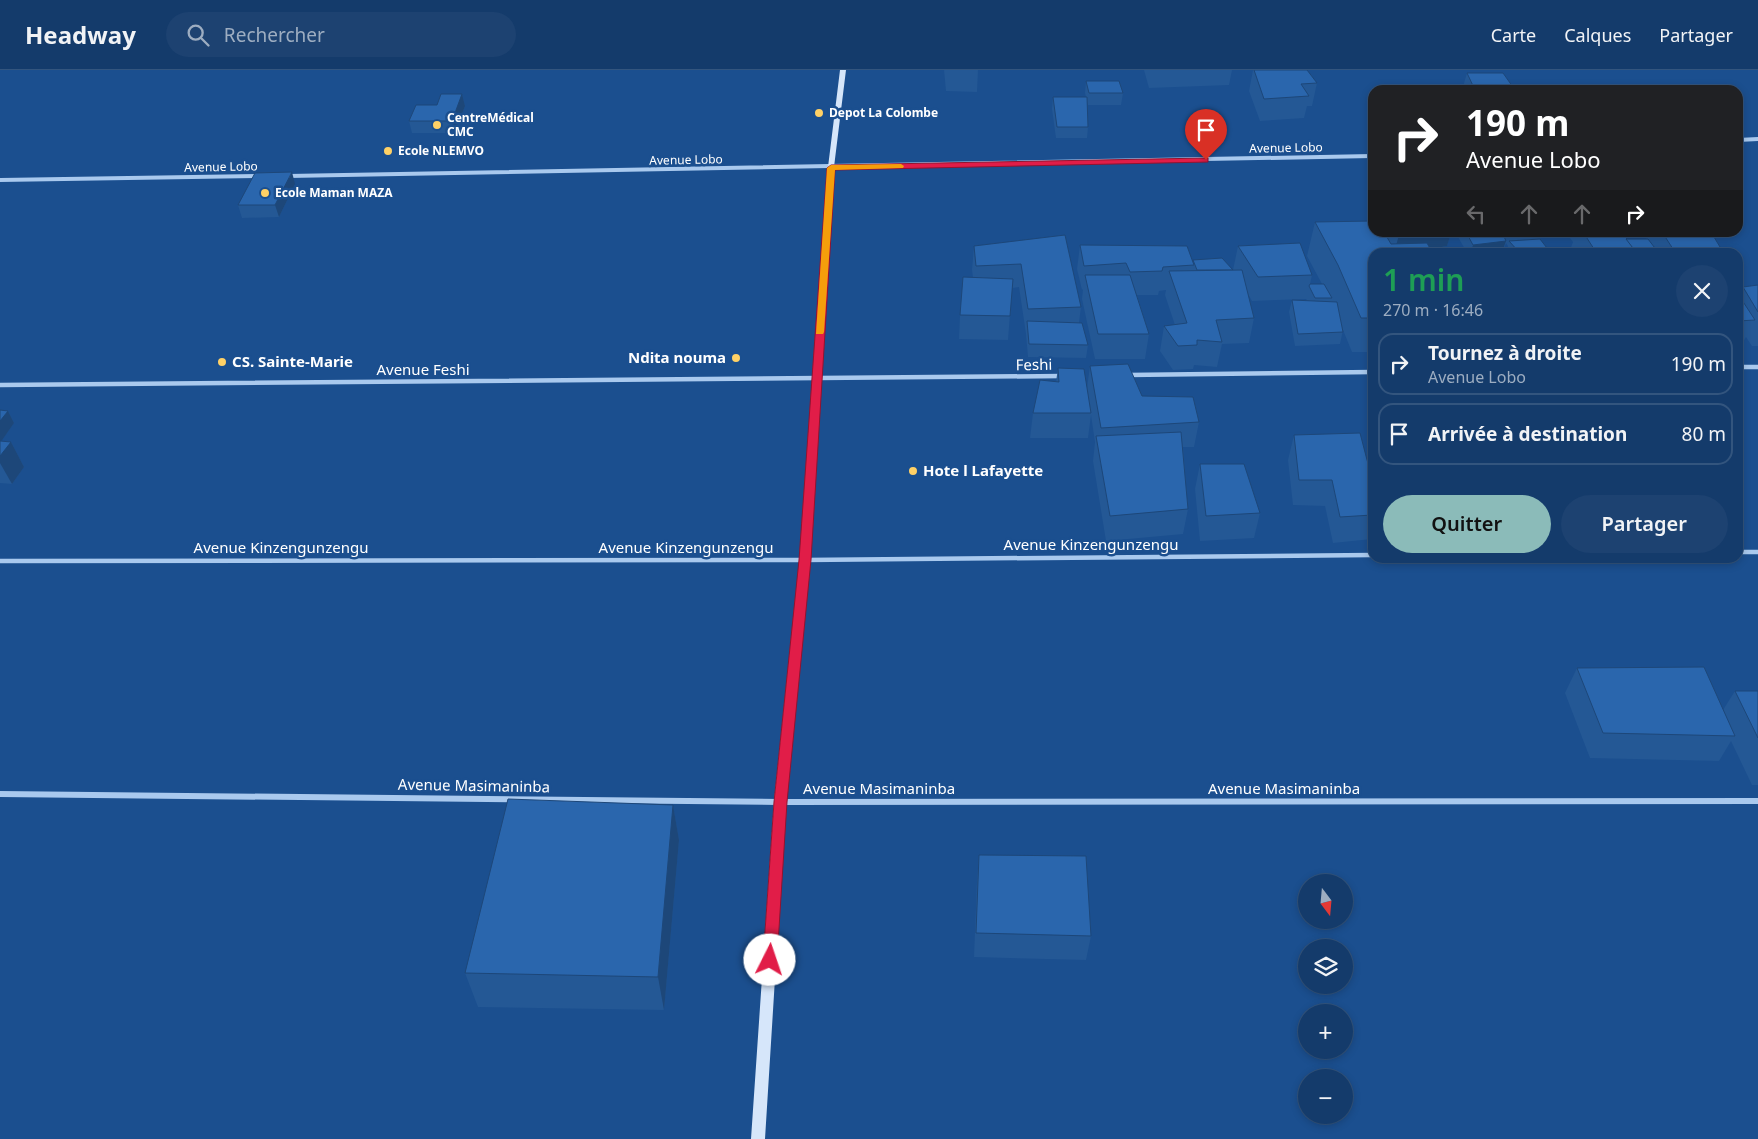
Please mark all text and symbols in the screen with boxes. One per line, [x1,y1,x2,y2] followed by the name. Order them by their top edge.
[166,12,516,57] search box
[25,18,136,51] text: Headway
[184,21,212,49] icon: search
[224,22,325,48] text: Rechercher
[1491,23,1536,47] text: Carte
[1564,23,1631,47] text: Calques
[1659,23,1733,47] text: Partager
[1466,99,1569,146] text: 190 m
[829,104,938,121] place label: Depot La Colombe
[1383,105,1448,170] icon: right
[813,107,825,119] marker: Depot La Colombe
[447,109,534,140] place label: CentreMédical CMC
[1185,109,1227,160] pin
[1192,116,1220,144] icon: arrive
[431,119,443,131] marker: CentreMédical CMC
[1249,138,1323,157] street label: Avenue Lobo
[398,142,484,159] place label: Ecole NLEMVO
[1466,144,1601,174] text: Avenue Lobo
[382,145,394,157] marker: Ecole NLEMVO
[649,150,723,169] street label: Avenue Lobo
[184,157,258,176] street label: Avenue Lobo
[275,184,393,201] place label: Ecole Maman MAZA
[259,187,271,199] marker: Ecole Maman MAZA
[1462,200,1490,228] icon: left
[1515,200,1543,228] icon: ahead
[1568,200,1596,228] icon: ahead
[1621,200,1649,228] icon: right
[1383,259,1464,300] text: 1 min
[1676,265,1728,317] button: close
[1383,299,1483,321] text: 270 m · 16:46
[1428,340,1582,366] text: Tournez à droite
[628,347,726,367] place label: Ndita nouma
[1385,350,1413,378] icon: right
[232,351,353,371] place label: CS. Sainte-Marie
[1671,351,1726,377] text: 190 m
[730,352,742,364] marker: Ndita nouma
[1016,354,1052,374] street label: Feshi
[216,356,228,368] marker: CS. Sainte-Marie
[376,359,470,379] street label: Avenue Feshi
[1428,366,1526,388] text: Avenue Lobo
[1385,420,1413,448] icon: arrive
[1428,421,1627,447] text: Arrivée à destination
[1682,421,1726,447] text: 80 m
[923,460,1043,480] place label: Hote l Lafayette
[907,465,919,477] marker: Hote l Lafayette
[1383,495,1551,553] button: Quitter
[1561,495,1728,553] button: Partager
[1004,534,1178,554] street label: Avenue Kinzengunzengu
[194,537,368,557] street label: Avenue Kinzengunzengu
[599,537,773,557] street label: Avenue Kinzengunzengu
[398,774,550,796] street label: Avenue Masimaninba
[803,778,955,798] street label: Avenue Masimaninba
[1208,778,1360,798] street label: Avenue Masimaninba
[1298,874,1352,929] north arrow
[1298,874,1353,1124] map controls
[743,933,795,985] position arrow
[1298,939,1353,994] button: layers
[1298,1004,1353,1059] button: +
[1298,1069,1353,1124] button: −

